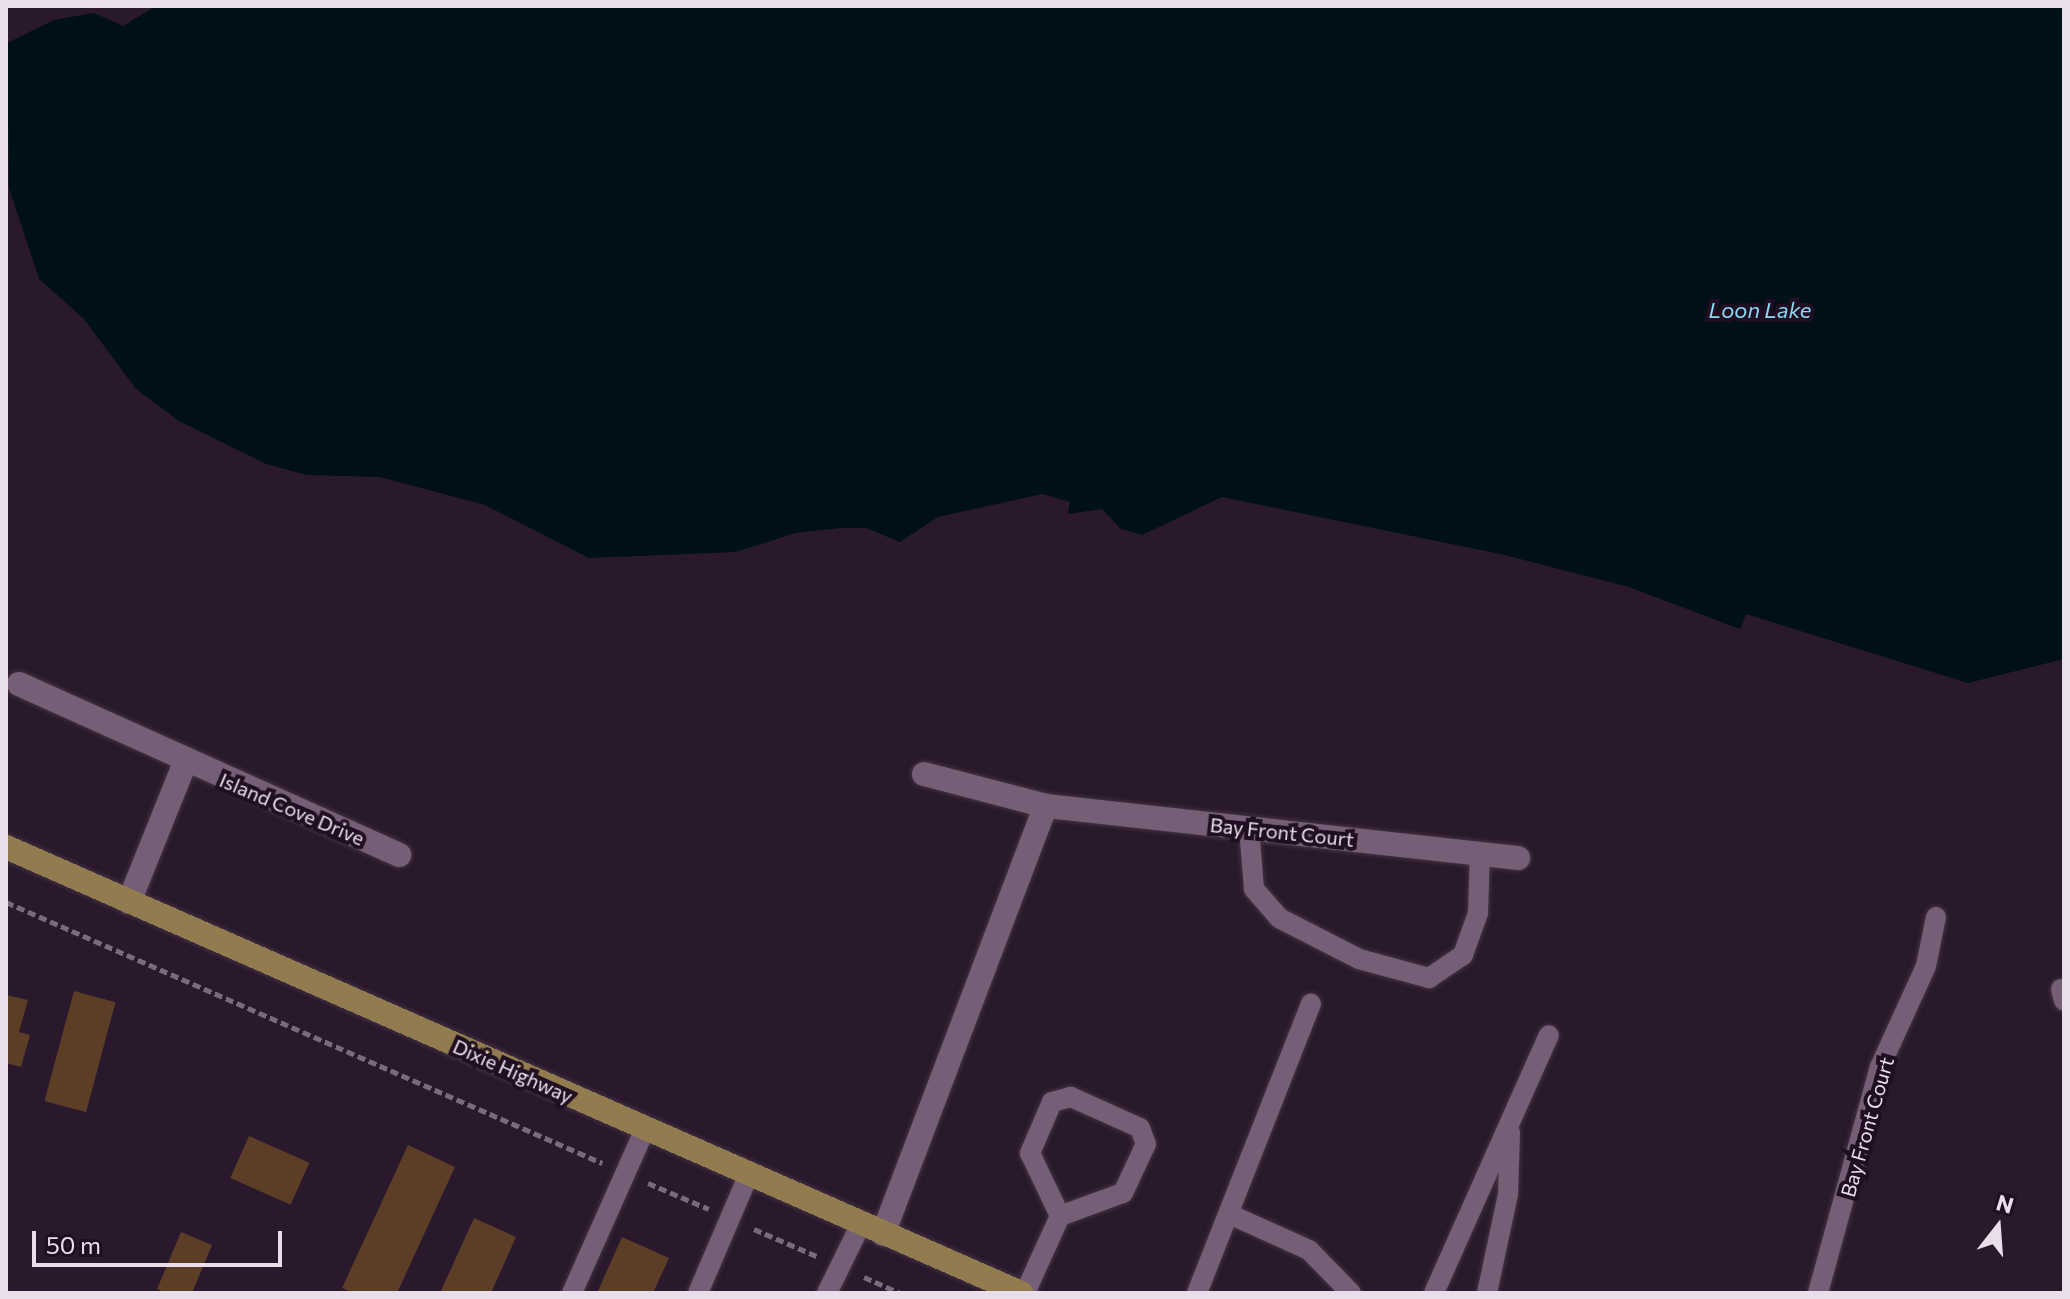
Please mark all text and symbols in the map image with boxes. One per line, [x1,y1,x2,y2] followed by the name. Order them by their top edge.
[1709,297,1811,323] water label: Loon Lake
[216,768,368,850] street label: Island Cove Drive
[1209,813,1355,851] street label: Bay Front Court
[449,1034,577,1108] street label: Dixie Highway
[1836,1054,1898,1200] street label: Bay Front Court
[1958,1187,2038,1267] north arrow
[1993,1188,2017,1219] text: N
[36,1215,286,1265] scale bar
[46,1230,101,1259] text: 50 m

